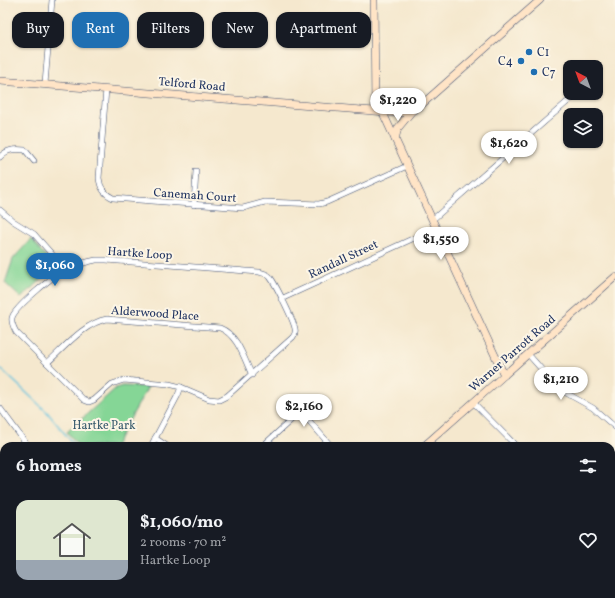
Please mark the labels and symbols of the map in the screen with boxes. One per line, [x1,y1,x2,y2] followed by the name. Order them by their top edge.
[537,45,550,61] place label: C1
[524,47,534,57] marker: C1
[498,54,513,70] place label: C4
[516,56,526,66] marker: C4
[563,60,603,100] north arrow
[542,65,556,81] place label: C7
[529,67,539,77] marker: C7
[158,74,226,96] street label: Telford Road
[365,88,431,122] pin: $1,220
[476,131,542,165] pin: $1,620
[153,185,237,207] street label: Canemah Court
[408,227,474,261] pin: $1,550
[306,237,381,283] street label: Randall Street
[107,244,173,264] street label: Hartke Loop
[22,253,88,287] pin: $1,060
[110,303,200,325] street label: Alderwood Place
[466,312,559,396] street label: Warner Parrott Road
[528,367,594,401] pin: $1,210
[271,394,337,428] pin: $2,160
[72,418,136,434] park label: Hartke Park

